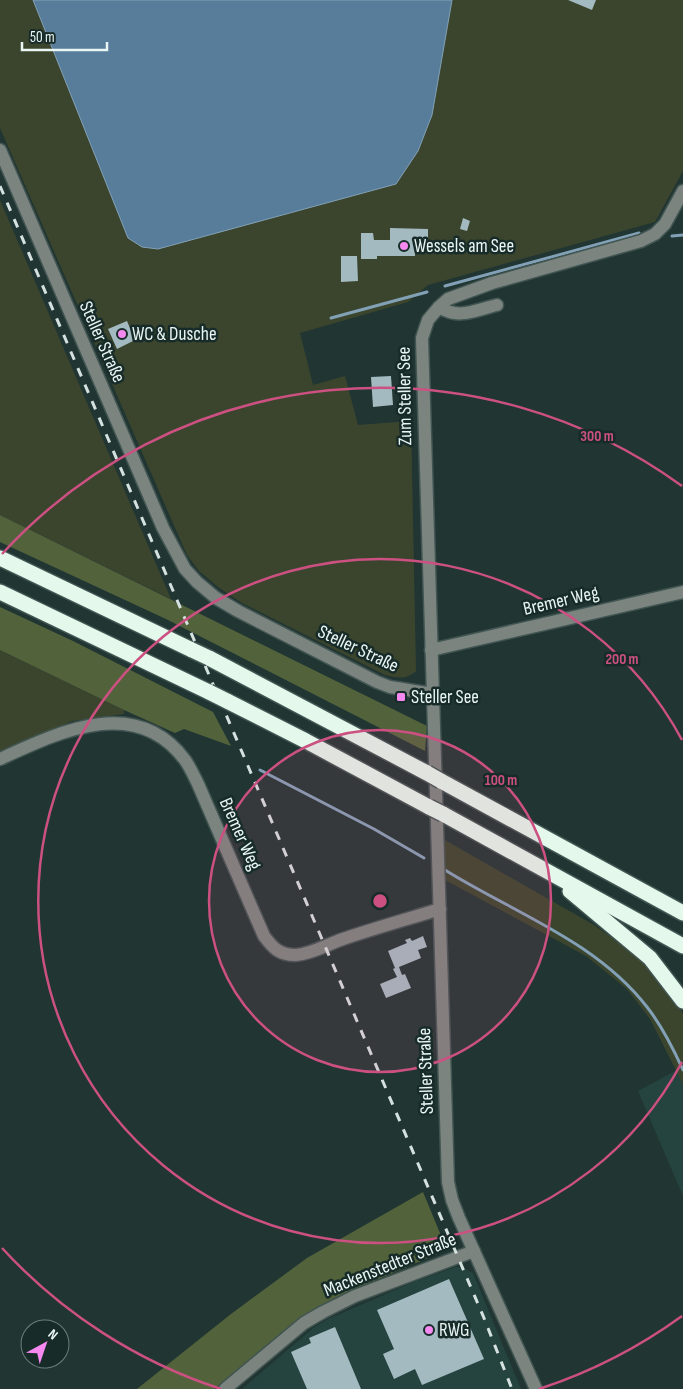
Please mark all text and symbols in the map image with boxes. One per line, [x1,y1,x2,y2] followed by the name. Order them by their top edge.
[22,20,108,52] scale bar
[30,28,55,47] text: 50 m
[414,235,514,258] place label: Wessels am See
[398,240,410,252] marker: Wessels am See
[74,298,130,386] street label: Steller Straße
[132,323,217,346] place label: WC & Dusche
[116,328,128,340] marker: WC & Dusche
[393,346,417,446] street label: Zum Steller See
[580,427,614,446] text: 300 m
[521,581,601,621] street label: Bremer Weg
[314,620,402,678] street label: Steller Straße
[605,650,639,669] text: 200 m
[411,686,479,709] place label: Steller See
[395,691,407,703] marker: Steller See
[485,771,517,790] text: 100 m
[214,794,266,874] street label: Bremer Weg
[371,892,389,910] centre of rings
[413,1027,439,1115] street label: Steller Straße
[320,1228,460,1302] street label: Mackenstedter Straße
[20,1319,70,1369] north arrow
[439,1319,469,1342] place label: RWG
[423,1324,435,1336] marker: RWG
[45,1326,61,1343] text: N

